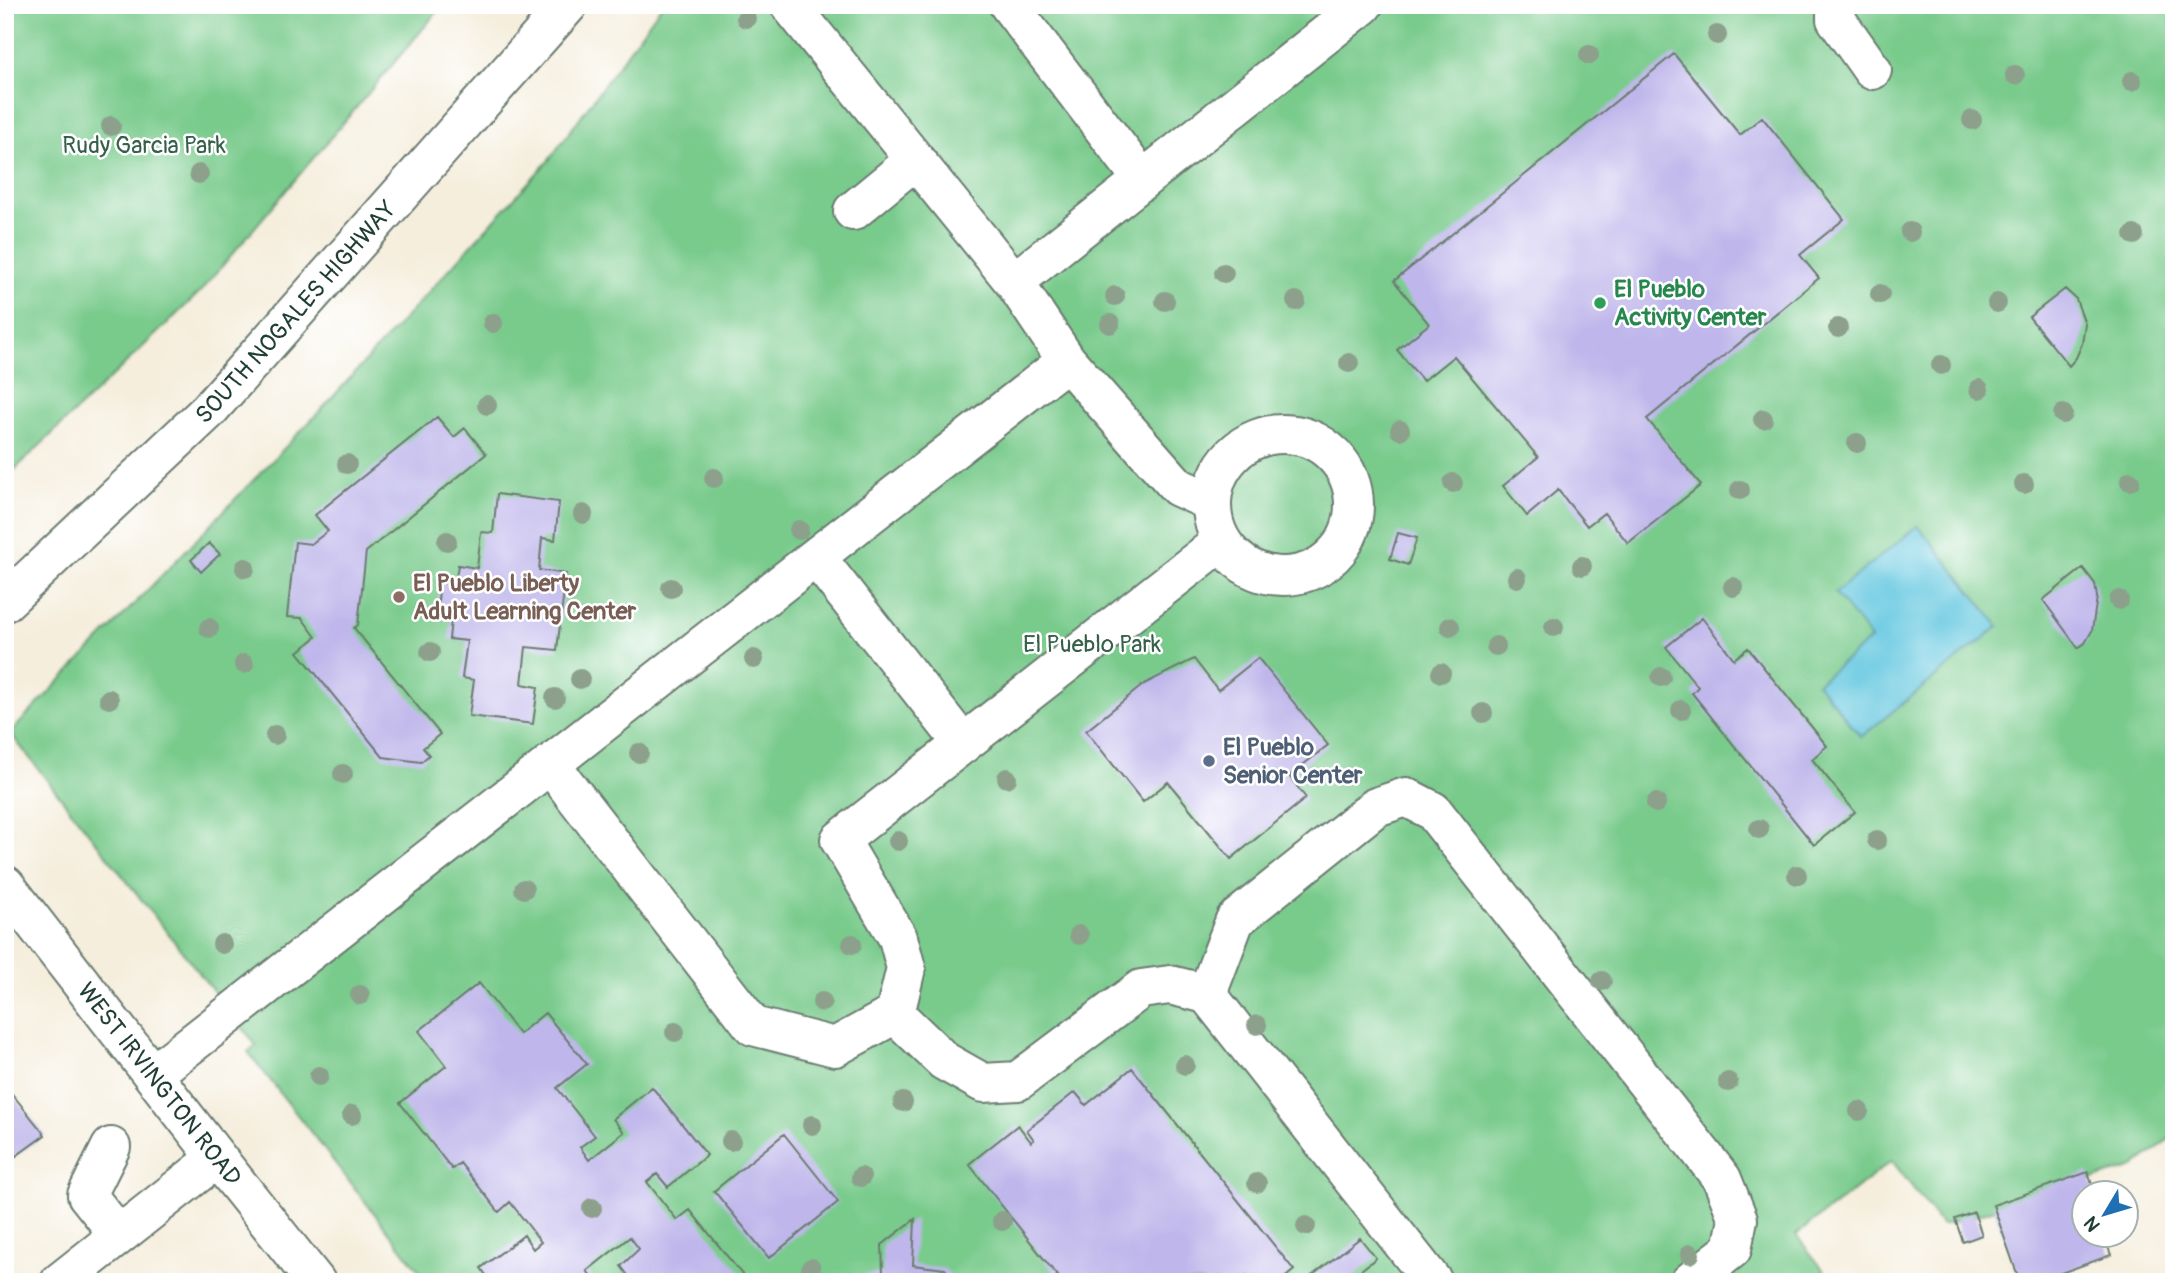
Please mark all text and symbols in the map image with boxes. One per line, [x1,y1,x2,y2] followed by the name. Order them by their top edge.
[62,131,226,160] park label: Rudy Garcia Park
[190,195,403,430] street label: SOUTH NOGALES HIGHWAY
[1614,275,1767,332] place label: El Pueblo Activity Center
[1592,295,1608,311] marker: El Pueblo Activity Center
[413,569,637,626] place label: El Pueblo Liberty Adult Learning Center
[391,589,407,605] marker: El Pueblo Liberty Adult Learning Center
[1023,630,1161,659] park label: El Pueblo Park
[1223,733,1363,790] place label: El Pueblo Senior Center
[1201,753,1217,769] marker: El Pueblo Senior Center
[71,977,247,1192] street label: WEST IRVINGTON ROAD
[2070,1178,2140,1248] north arrow
[2079,1211,2106,1236] text: N

